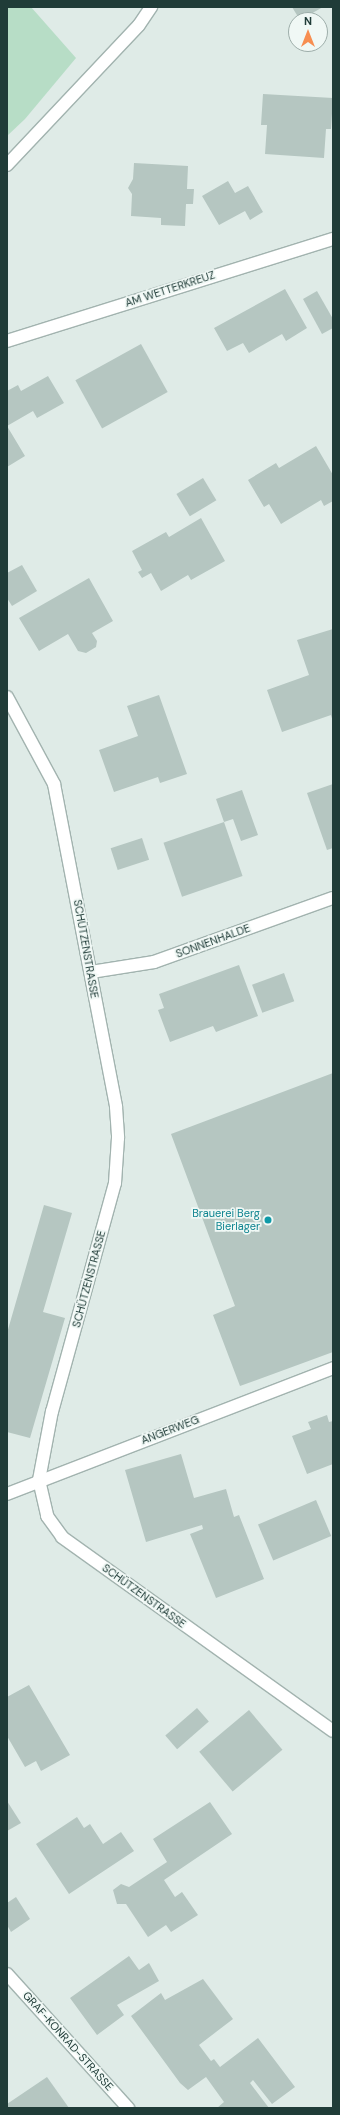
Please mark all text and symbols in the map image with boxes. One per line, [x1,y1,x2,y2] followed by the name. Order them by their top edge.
[288,12,328,52] north arrow
[304,14,312,28] text: N
[123,268,217,310] street label: AM WETTERKREUZ
[71,899,101,999] street label: SCHÜTZENSTRASSE
[174,921,252,961] street label: SONNENHALDE
[192,1207,260,1233] place label: Brauerei Berg Bierlager
[263,1215,273,1225] marker: Brauerei Berg Bierlager
[70,1229,108,1329] street label: SCHÜTZENSTRASSE
[139,1413,201,1447] street label: ANGERWEG
[100,1561,188,1631] street label: SCHÜTZENSTRASSE
[20,1989,116,2093] street label: GRAF-KONRAD-STRASSE

